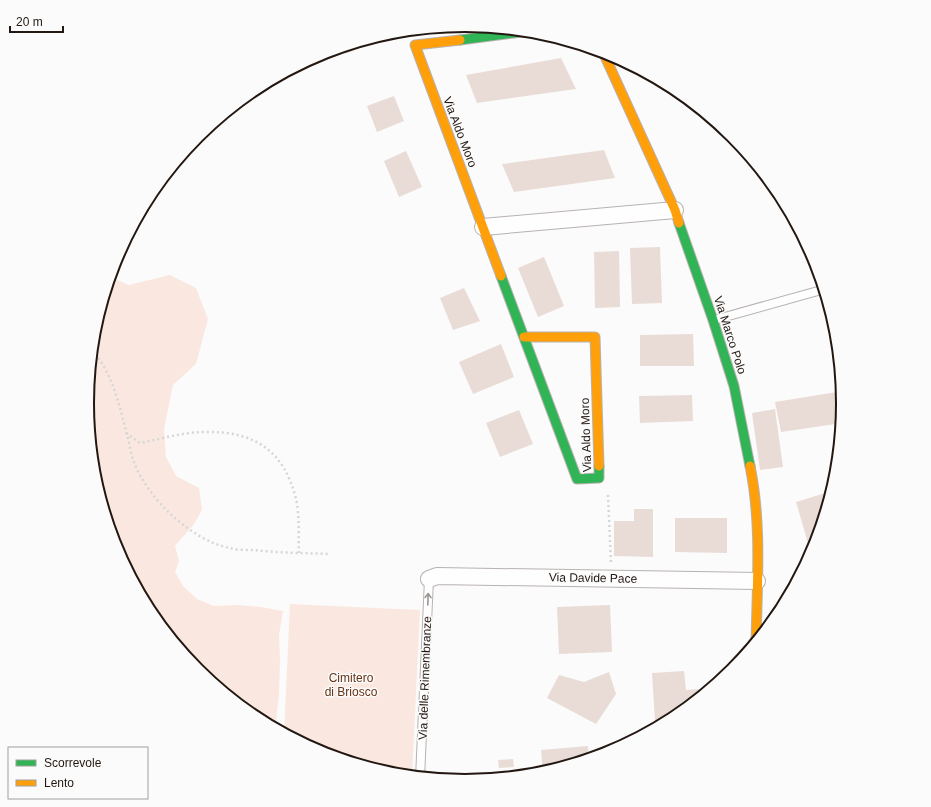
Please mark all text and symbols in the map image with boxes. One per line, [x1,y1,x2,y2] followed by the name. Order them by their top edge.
[10,8,63,34] scale bar
[16,15,43,29] text: 20 m
[440,95,480,170] street label: Via Aldo Moro
[711,294,749,376] street label: Via Marco Polo
[578,397,594,472] street label: Via Aldo Moro
[549,570,638,586] street label: Via Davide Pace
[424,593,432,606] one-way arrow
[416,616,434,740] street label: Via delle Rimembranze
[325,671,378,699] park label: Cimitero di Briosco
[8,747,148,799] legend
[44,756,102,770] text: Scorrevole
[44,776,74,790] text: Lento

